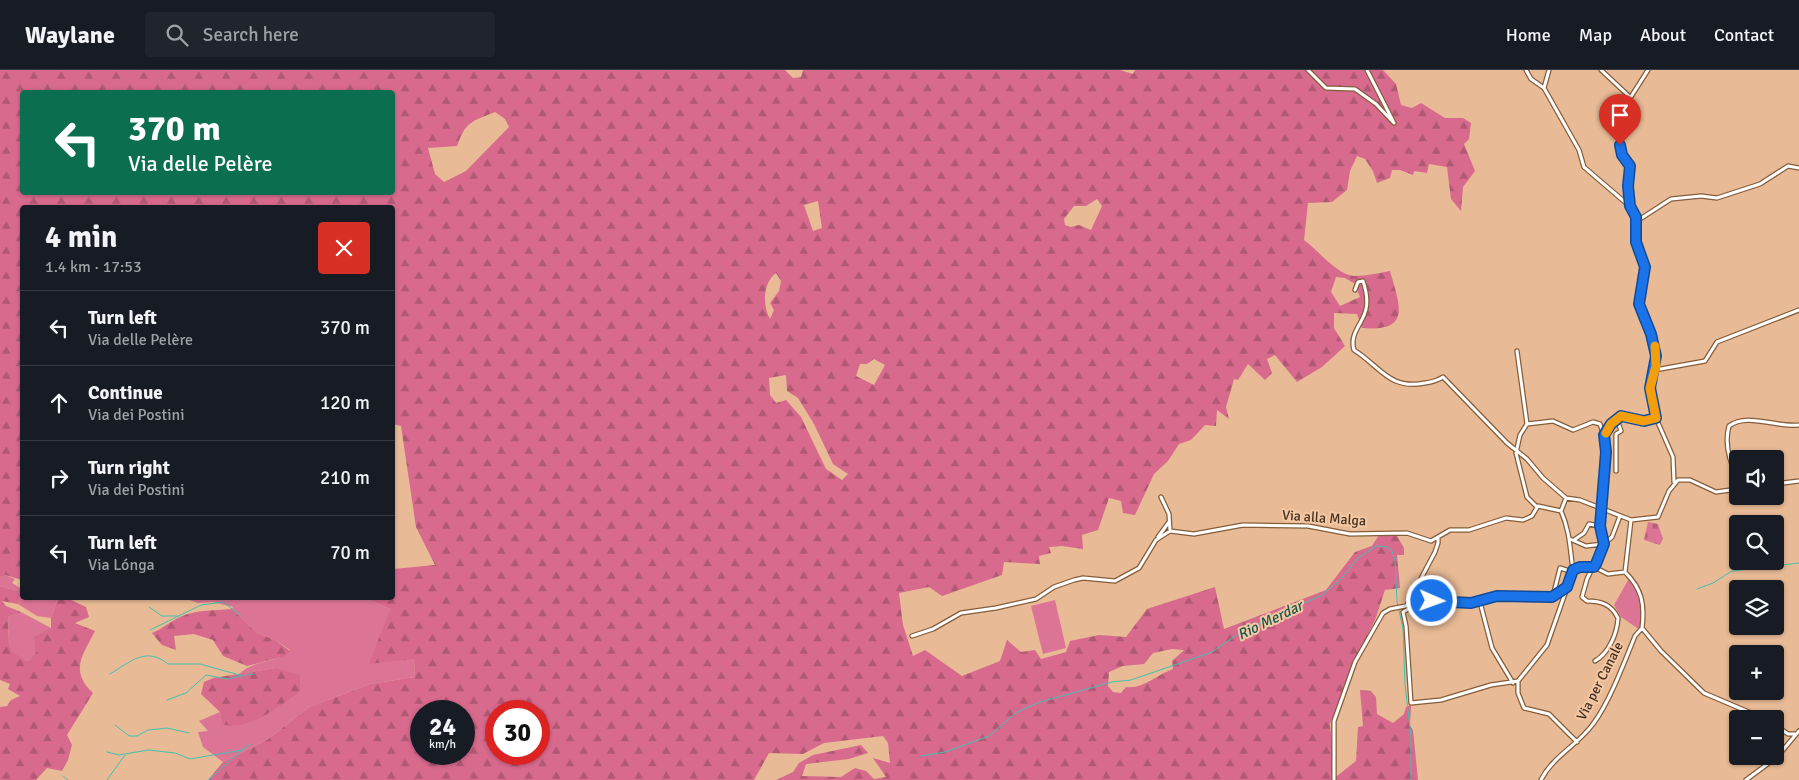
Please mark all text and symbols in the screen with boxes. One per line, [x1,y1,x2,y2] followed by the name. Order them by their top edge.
[145,12,495,57] search box
[25,20,115,50] text: Waylane
[163,21,191,49] icon: search
[203,23,299,47] text: Search here
[1506,24,1551,46] text: Home
[1579,24,1612,46] text: Map
[1640,24,1686,46] text: About
[1714,24,1774,46] text: Contact
[1599,94,1641,145] pin
[1606,101,1634,129] icon: arrive
[128,107,221,150] text: 370 m
[45,110,110,175] icon: left
[128,150,272,177] text: Via delle Pelère
[45,219,117,256] text: 4 min
[318,222,370,274] button: close
[45,257,142,277] text: 1.4 km · 17:53
[88,306,157,330] text: Turn left
[45,314,73,342] icon: left
[320,316,370,340] text: 370 m
[88,330,193,350] text: Via delle Pelère
[88,381,163,405] text: Continue
[45,389,73,417] icon: ahead
[320,391,370,415] text: 120 m
[88,405,185,425] text: Via dei Postini
[1729,450,1784,765] map controls
[1729,450,1784,505] button: sound
[88,456,170,480] text: Turn right
[45,464,73,492] icon: right
[320,466,370,490] text: 210 m
[88,480,185,500] text: Via dei Postini
[1281,507,1367,529] street label: Via alla Malga
[1729,515,1784,570] button: search
[88,531,157,555] text: Turn left
[45,539,73,567] icon: left
[330,541,370,565] text: 70 m
[88,555,155,575] text: Via Lónga
[1405,574,1457,626] position arrow
[1729,580,1784,635] button: layers
[1234,595,1308,643] water label: Rio Merdar
[1573,639,1627,723] street label: Via per Canale
[1729,645,1784,700] button: +
[485,700,550,765] speed limit sign: 30
[1729,710,1784,765] button: −
[429,711,456,742] text: 24
[429,737,456,752] text: km/h

